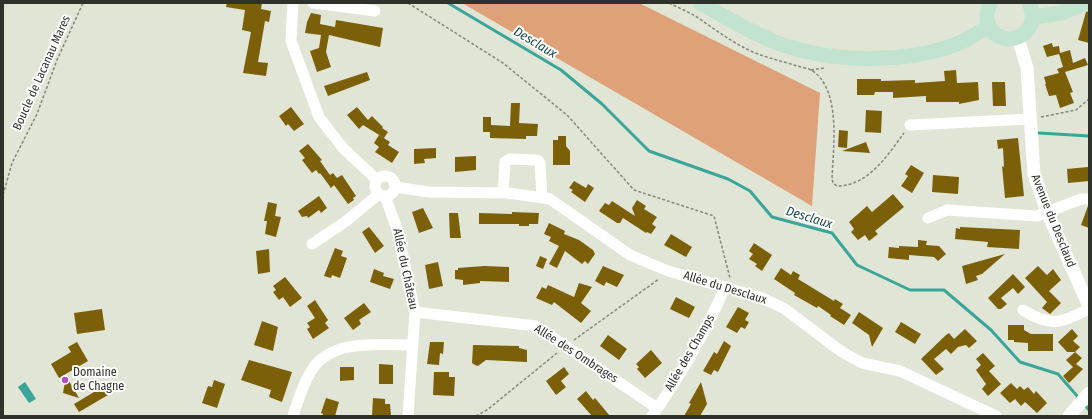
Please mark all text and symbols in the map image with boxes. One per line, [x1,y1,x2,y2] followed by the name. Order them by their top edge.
[10,13,74,133] street label: Boucle de Lacanau Mares
[511,24,559,62] water label: Desclaux
[1028,172,1078,270] street label: Avenue du Desclaud
[784,204,834,232] water label: Desclaux
[389,227,421,311] street label: Allée du Château
[682,268,768,308] street label: Allée du Desclaux
[662,312,718,394] street label: Allée des Champs
[531,322,621,386] street label: Allée des Ombrages
[73,366,124,394] place label: Domaine de Chagne
[60,375,70,385] marker: Domaine de Chagne

